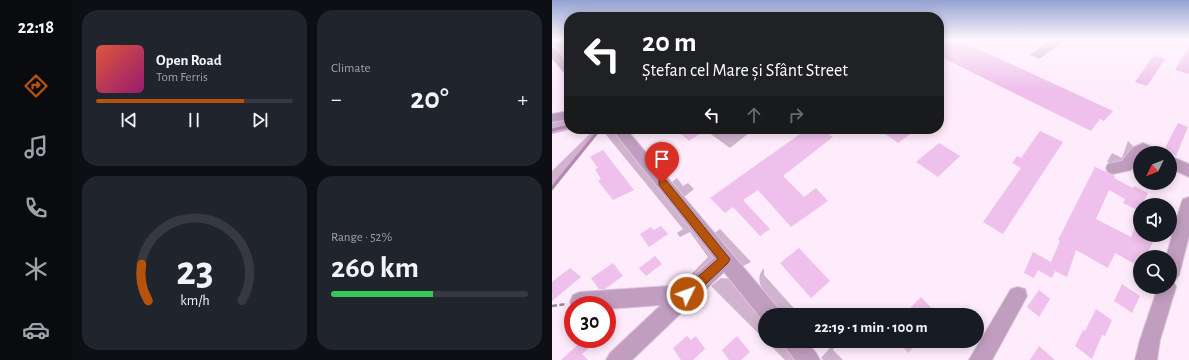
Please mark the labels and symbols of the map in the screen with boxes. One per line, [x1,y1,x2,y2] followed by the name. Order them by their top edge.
[645,142,679,183] pin
[1133,146,1177,190] north arrow
[666,273,708,315] position arrow
[564,296,616,348] speed limit sign: 30

